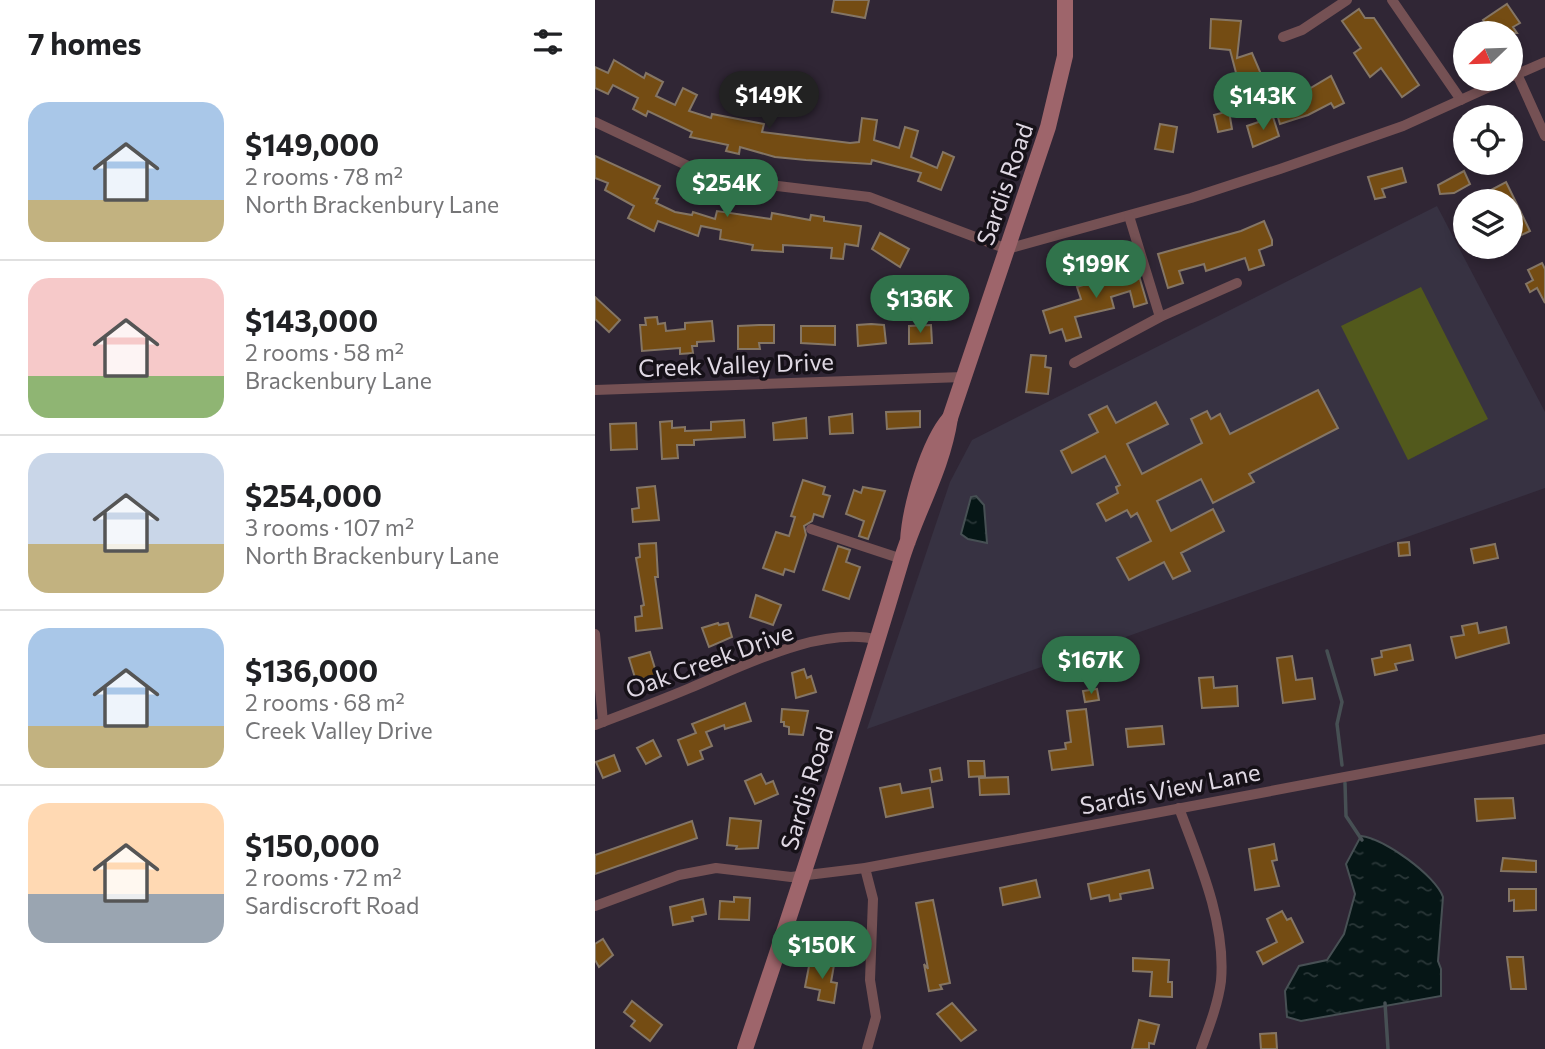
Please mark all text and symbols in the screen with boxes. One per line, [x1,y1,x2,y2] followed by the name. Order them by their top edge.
[1453,21,1523,91] north arrow
[1453,21,1523,259] map controls
[529,23,567,61] icon: filters
[28,24,141,61] text: 7 homes
[720,72,818,131] pin: $149K
[1214,72,1312,132] pin: $143K
[735,80,803,108] text: $149K
[1229,81,1297,109] text: $143K
[1453,105,1523,175] button: locate
[970,119,1038,249] street label: Sardis Road
[245,125,379,162] text: $149,000
[84,130,168,214] icon: home
[678,160,776,219] pin: $254K
[245,162,403,190] text: 2 rooms · 78 m²
[692,168,762,196] text: $254K
[1453,189,1523,259] button: layers
[245,190,499,218] text: North Brackenbury Lane
[1047,240,1145,300] pin: $199K
[1062,249,1130,277] text: $199K
[871,276,969,335] pin: $136K
[886,284,954,312] text: $136K
[245,301,378,338] text: $143,000
[84,306,168,390] icon: home
[245,338,404,366] text: 2 rooms · 58 m²
[638,346,834,382] street label: Creek Valley Drive
[245,366,432,394] text: Brackenbury Lane
[245,476,382,513] text: $254,000
[84,481,168,565] icon: home
[245,513,414,541] text: 3 rooms · 107 m²
[245,541,499,569] text: North Brackenbury Lane
[621,616,797,704] street label: Oak Creek Drive
[1042,636,1140,696] pin: $167K
[1058,645,1124,673] text: $167K
[245,651,378,688] text: $136,000
[84,656,168,740] icon: home
[245,688,405,716] text: 2 rooms · 68 m²
[245,716,433,744] text: Creek Valley Drive
[774,723,838,853] street label: Sardis Road
[1077,756,1263,820] street label: Sardis View Lane
[245,826,380,863] text: $150,000
[84,831,168,915] icon: home
[245,863,402,891] text: 2 rooms · 72 m²
[245,891,419,919] text: Sardiscroft Road
[773,922,871,981] pin: $150K
[788,930,856,958] text: $150K

